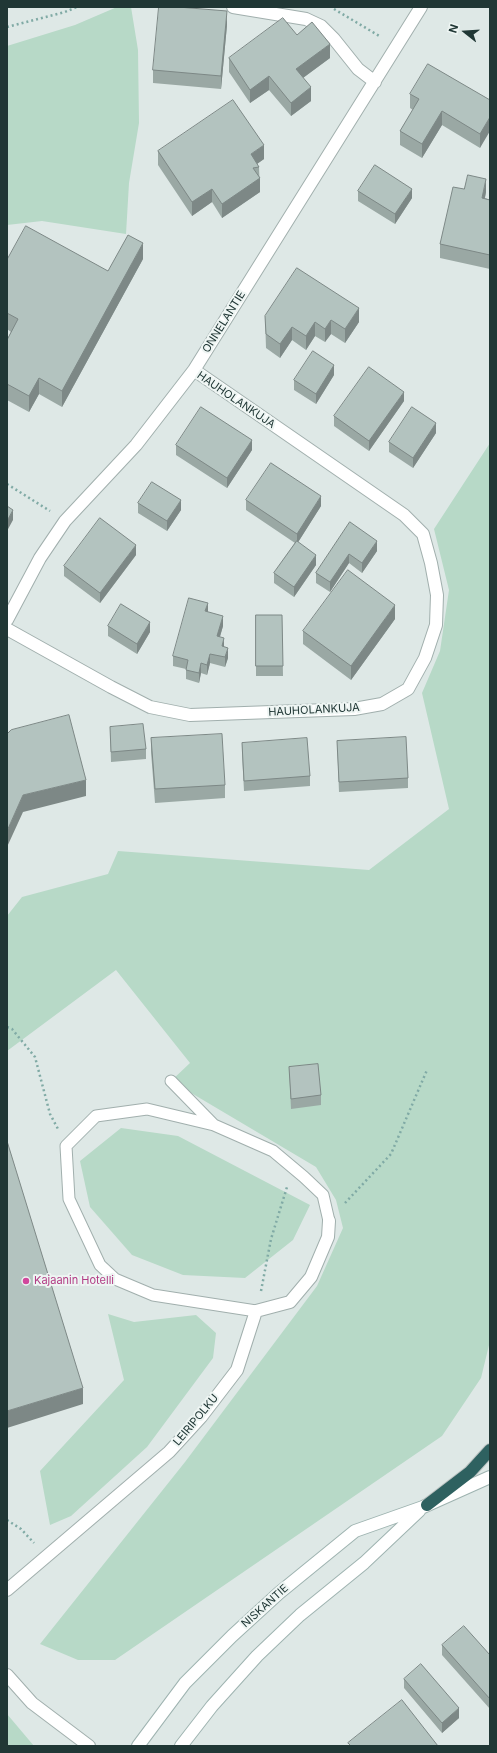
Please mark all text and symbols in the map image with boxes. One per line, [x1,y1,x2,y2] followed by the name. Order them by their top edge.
[445,12,485,52] north arrow
[446,22,461,35] text: N
[200,289,248,355] street label: ONNELANTIE
[194,369,278,431] street label: HAUHOLANKUJA
[268,701,360,719] street label: HAUHOLANKUJA
[34,1274,114,1288] place label: Kajaanin Hotelli
[21,1276,31,1286] marker: Kajaanin Hotelli
[171,1392,221,1448] street label: LEIRIPOLKU
[239,1582,291,1630] street label: NISKANTIE

